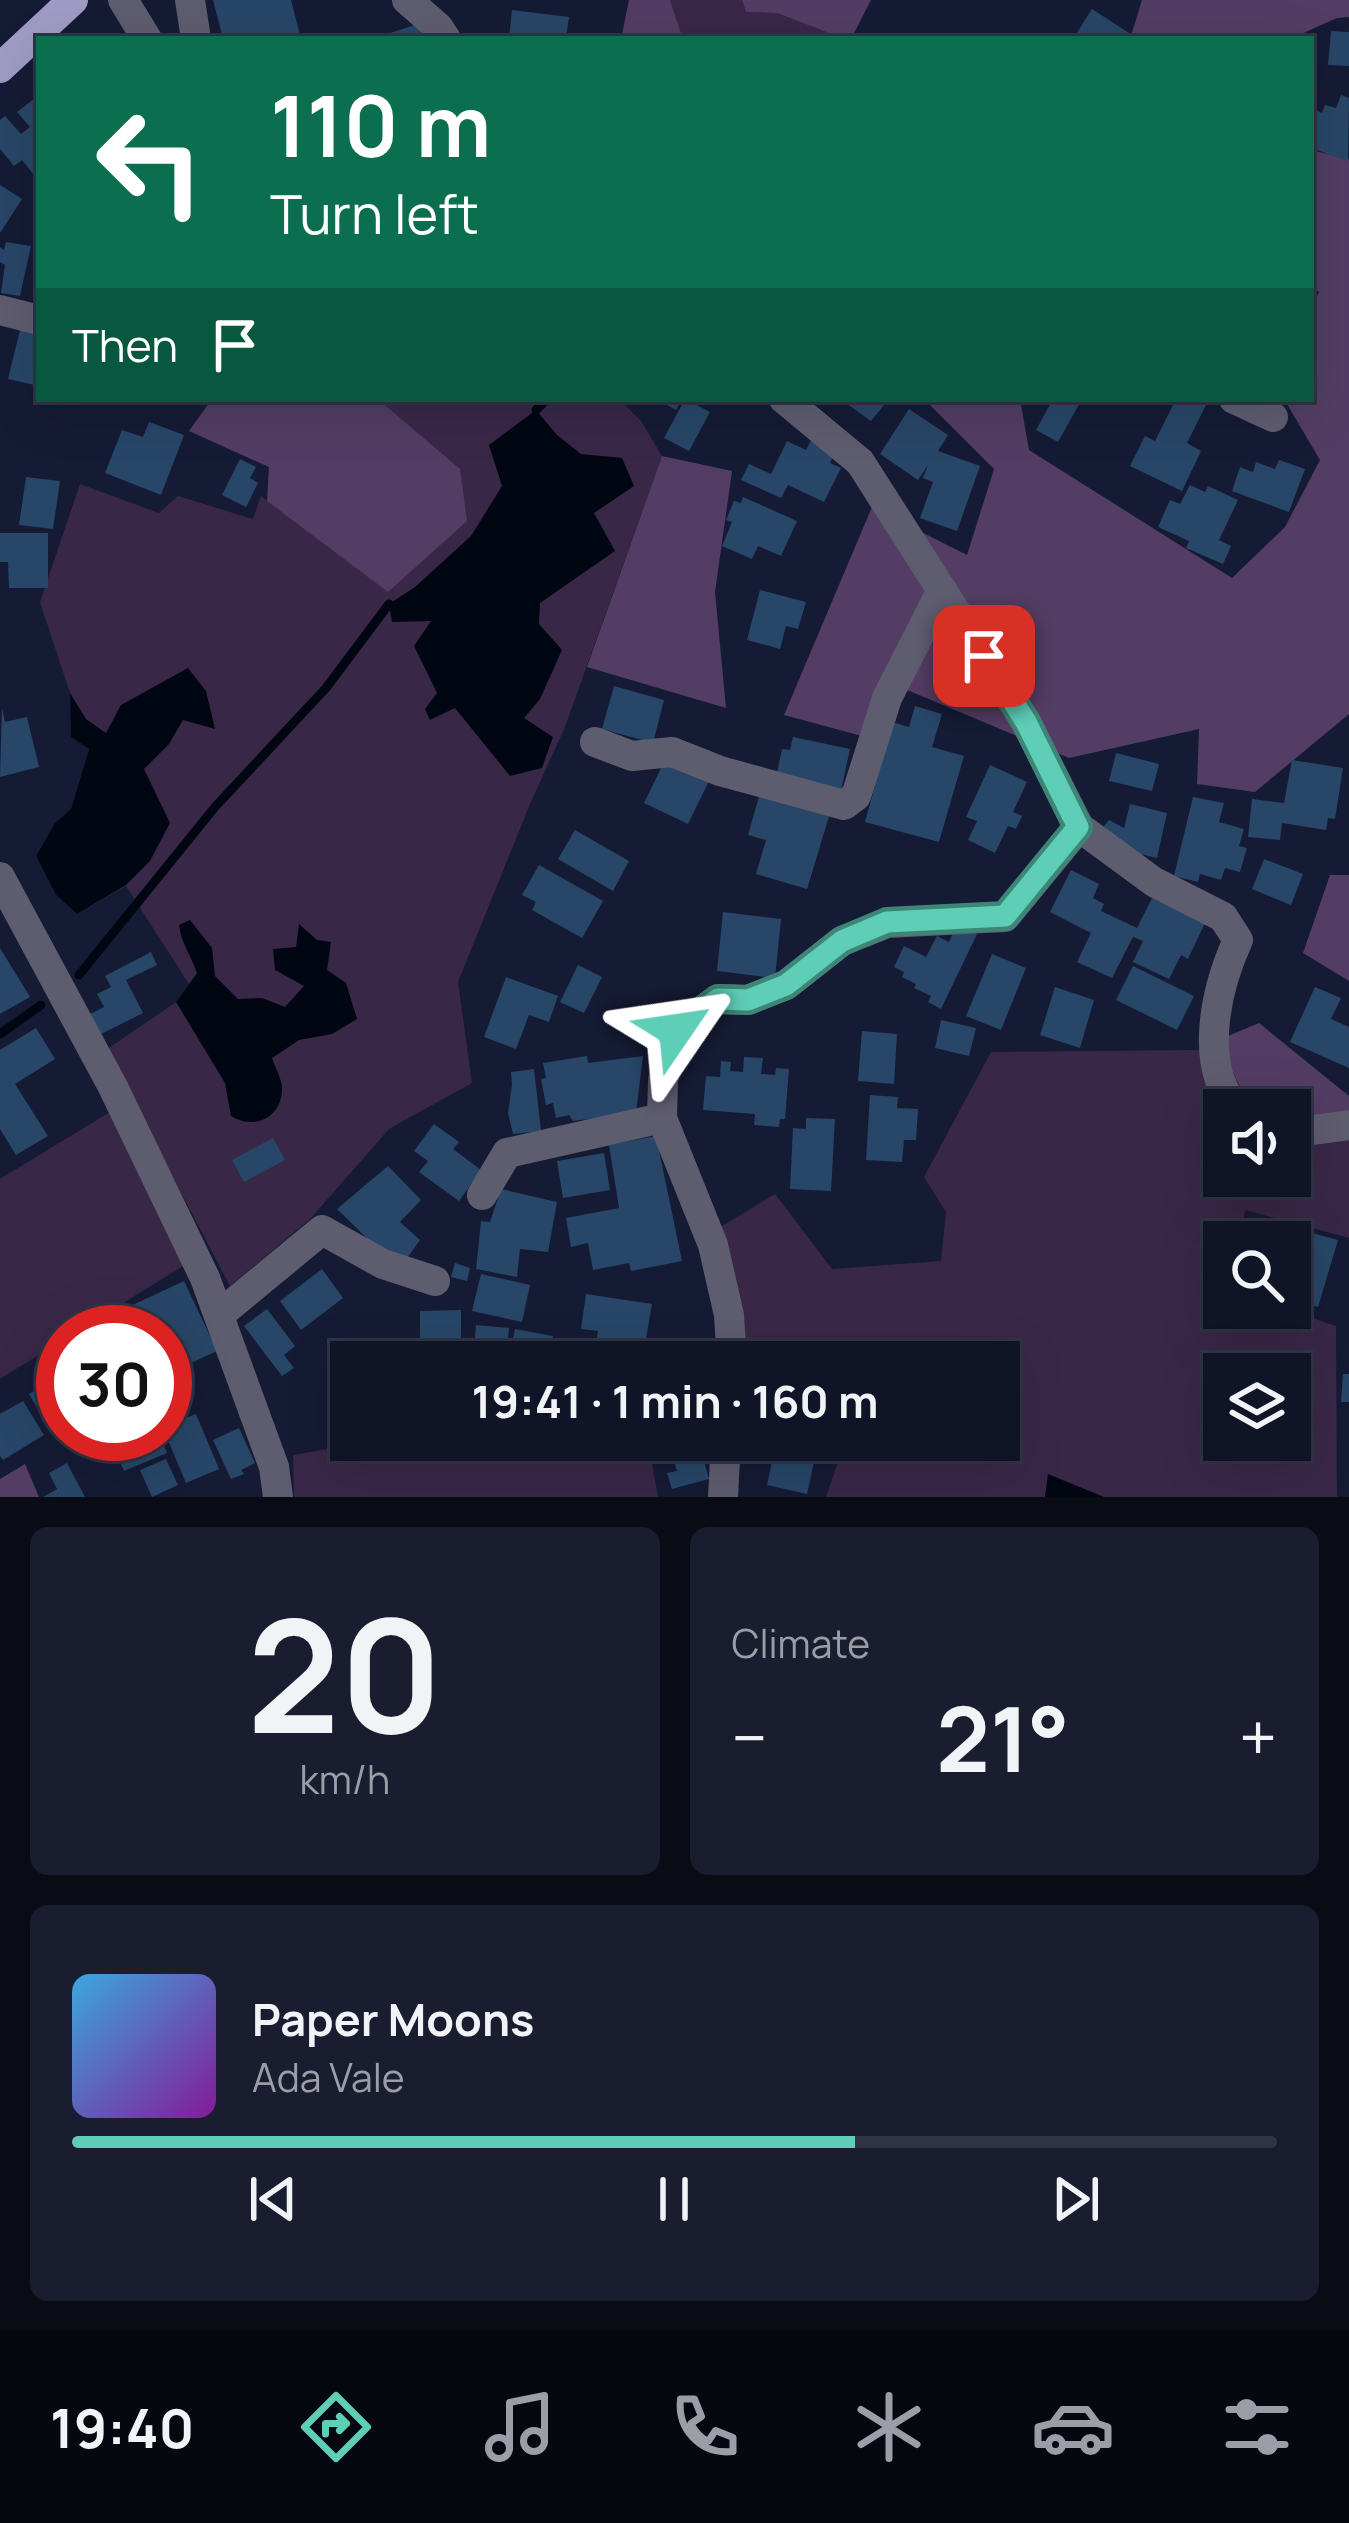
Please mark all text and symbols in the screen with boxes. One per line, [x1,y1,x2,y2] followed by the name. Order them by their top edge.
[270,67,491,182] text: 110 m
[72,84,228,240] icon: left
[270,176,479,250] text: Turn left
[202,312,268,378] icon: arrive
[72,314,178,376] text: Then
[933,605,1035,707] pin
[951,623,1017,689] icon: arrive
[613,967,739,1093] position arrow
[1203,1089,1311,1461] map controls
[1203,1089,1311,1197] button: sound
[1203,1221,1311,1329] button: search
[36,1305,192,1461] speed limit sign: 30
[1203,1353,1311,1461] button: layers
[472,1370,878,1432] text: 19:41 · 1 min · 160 m
[247,1567,443,1780] text: 20
[732,1616,870,1670] text: Climate
[936,1676,1070,1799] text: 21°
[732,1692,767,1782] text: −
[1239,1692,1277,1782] text: +
[299,1752,390,1806] text: km/h
[252,1988,534,2050] text: Paper Moons
[252,2050,405,2104] text: Ada Vale
[240,2166,306,2232] icon: previous
[641,2166,707,2232] icon: pause
[1043,2166,1109,2232] icon: next
[294,2385,378,2469] icon: directions
[478,2385,562,2469] icon: music
[663,2385,747,2469] icon: phone
[847,2385,931,2469] icon: climate
[1031,2385,1115,2469] icon: car
[1215,2385,1299,2469] icon: filters
[50,2390,194,2464] text: 19:40

